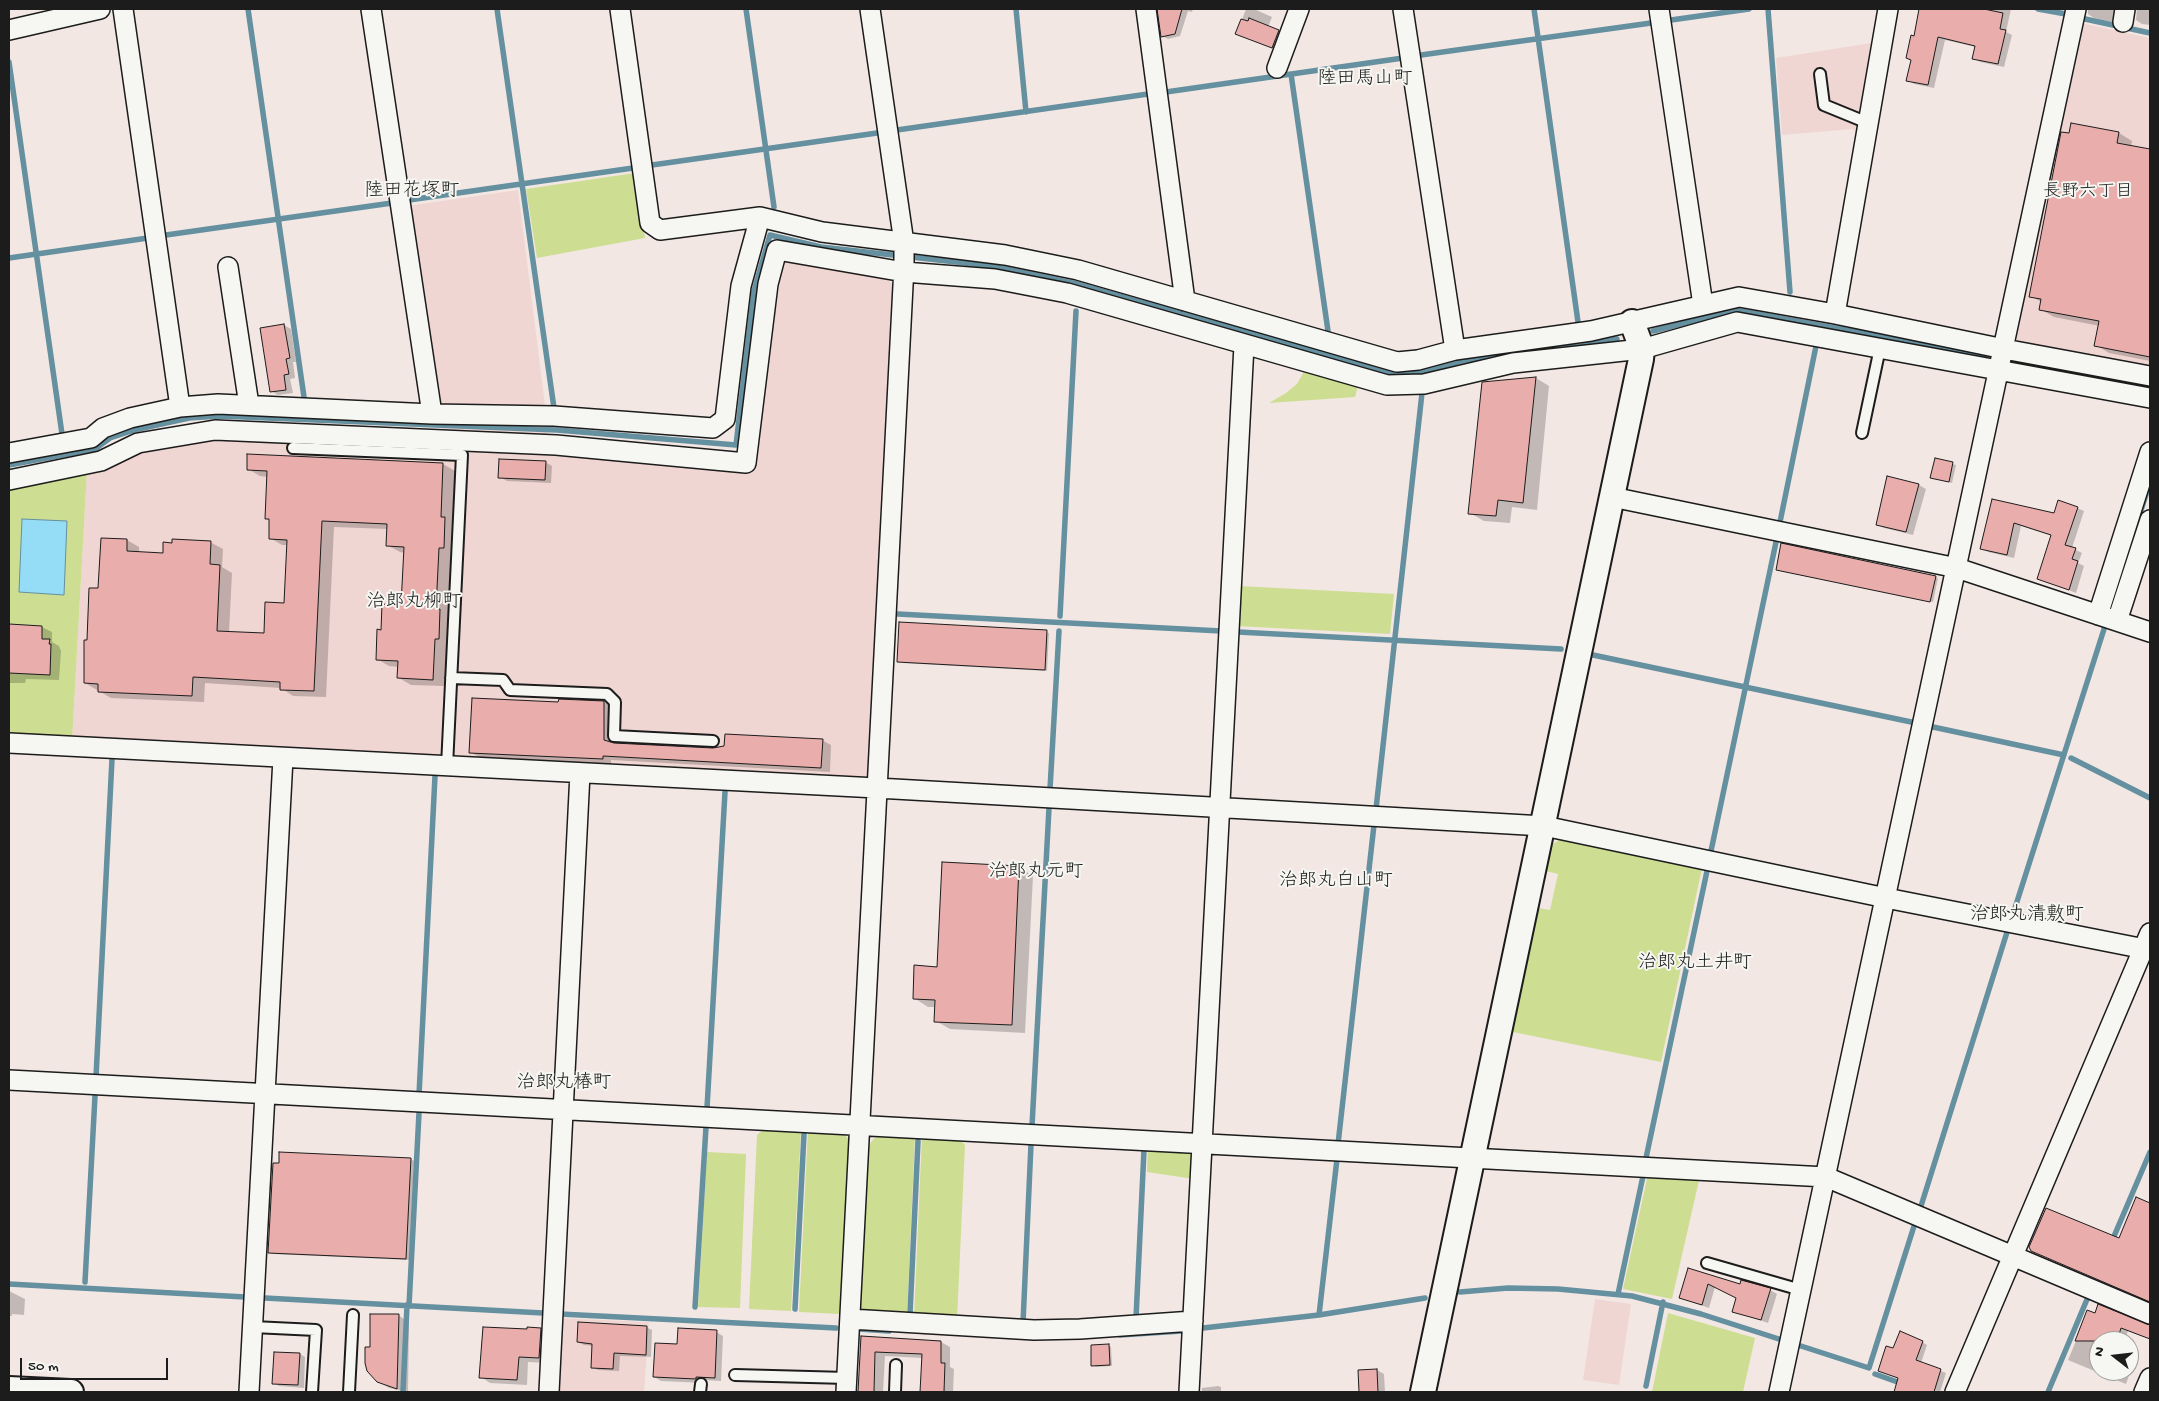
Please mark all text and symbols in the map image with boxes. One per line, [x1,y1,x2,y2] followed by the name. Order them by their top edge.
[1318,69,1412,91] district label: 陸田馬山町
[365,181,459,203] district label: 陸田花塚町
[2043,182,2133,204] district label: 長野六丁目
[367,592,461,614] district label: 治郎丸柳町
[989,862,1083,884] district label: 治郎丸元町
[1279,871,1393,893] district label: 治郎丸白山町
[1970,905,2084,927] district label: 治郎丸清敷町
[1638,953,1752,975] district label: 治郎丸土井町
[517,1073,611,1095] district label: 治郎丸椿町
[2089,1331,2139,1381] north arrow
[2091,1345,2109,1359] text: N
[22,1348,170,1380] scale bar
[28,1358,59,1376] text: 50 m

